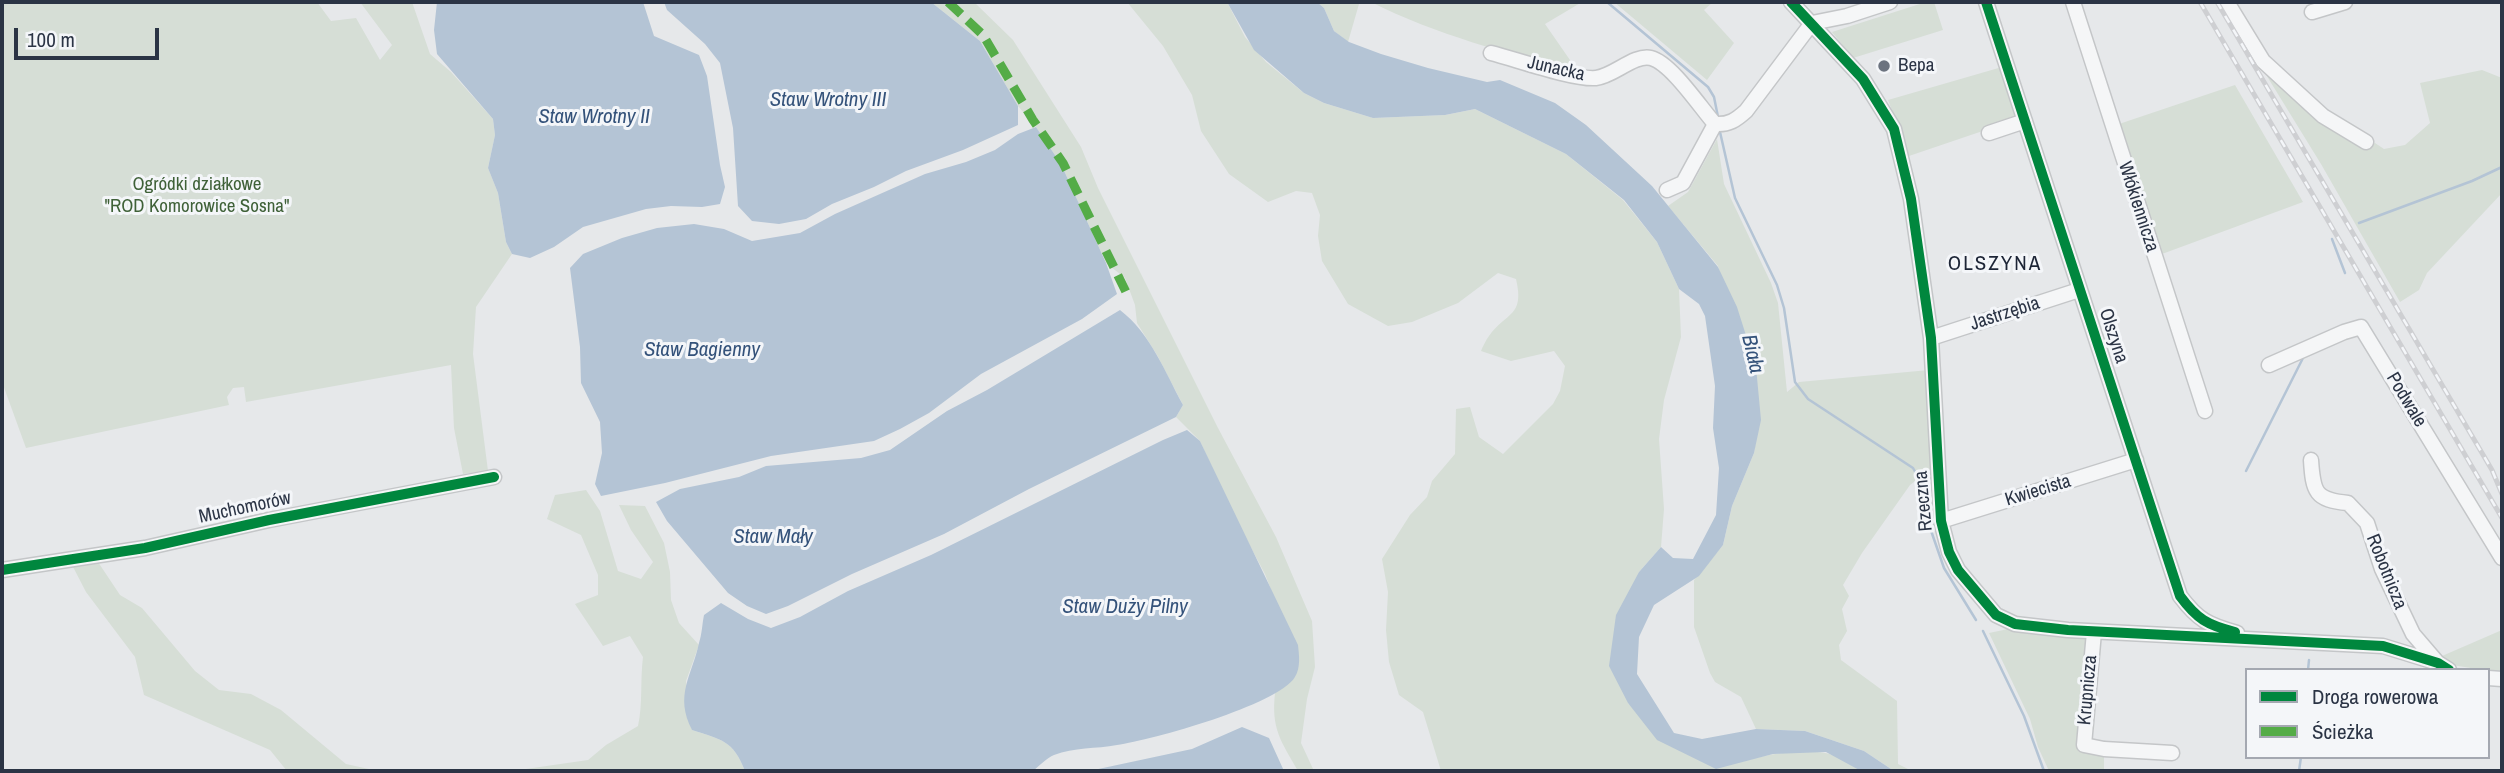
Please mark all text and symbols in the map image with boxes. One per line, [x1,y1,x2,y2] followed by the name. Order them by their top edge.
[18,14,163,58] scale bar
[27,25,75,54] text: 100 m
[1525,51,1587,87] street label: Junacka
[1898,55,1934,77] place label: Bepa
[1876,58,1892,74] marker: Bepa
[770,87,886,113] water label: Staw Wrotny III
[538,104,650,130] water label: Staw Wrotny II
[2113,159,2163,255] street label: Włókiennicza
[104,174,290,218] park label: Ogródki działkowe "ROD Komorowice Sosna"
[1949,251,2041,277] district label: OLSZYNA
[1967,292,2043,336] street label: Jastrzębia
[2093,306,2133,366] street label: Olszyna
[1735,332,1769,376] water label: Biała
[644,337,760,363] water label: Staw Bagienny
[2381,369,2431,431] street label: Podwale
[1910,470,1938,532] street label: Rzeczna
[2002,470,2074,512] street label: Kwiecista
[197,487,293,529] street label: Muchomorów
[733,524,813,550] water label: Staw Mały
[2361,531,2411,613] street label: Robotnicza
[1062,594,1188,620] water label: Staw Duży Pilny
[2074,654,2102,726] street label: Krupnicza
[2245,668,2490,759] legend
[2312,682,2438,711] text: Droga rowerowa
[2312,717,2373,746] text: Ścieżka

